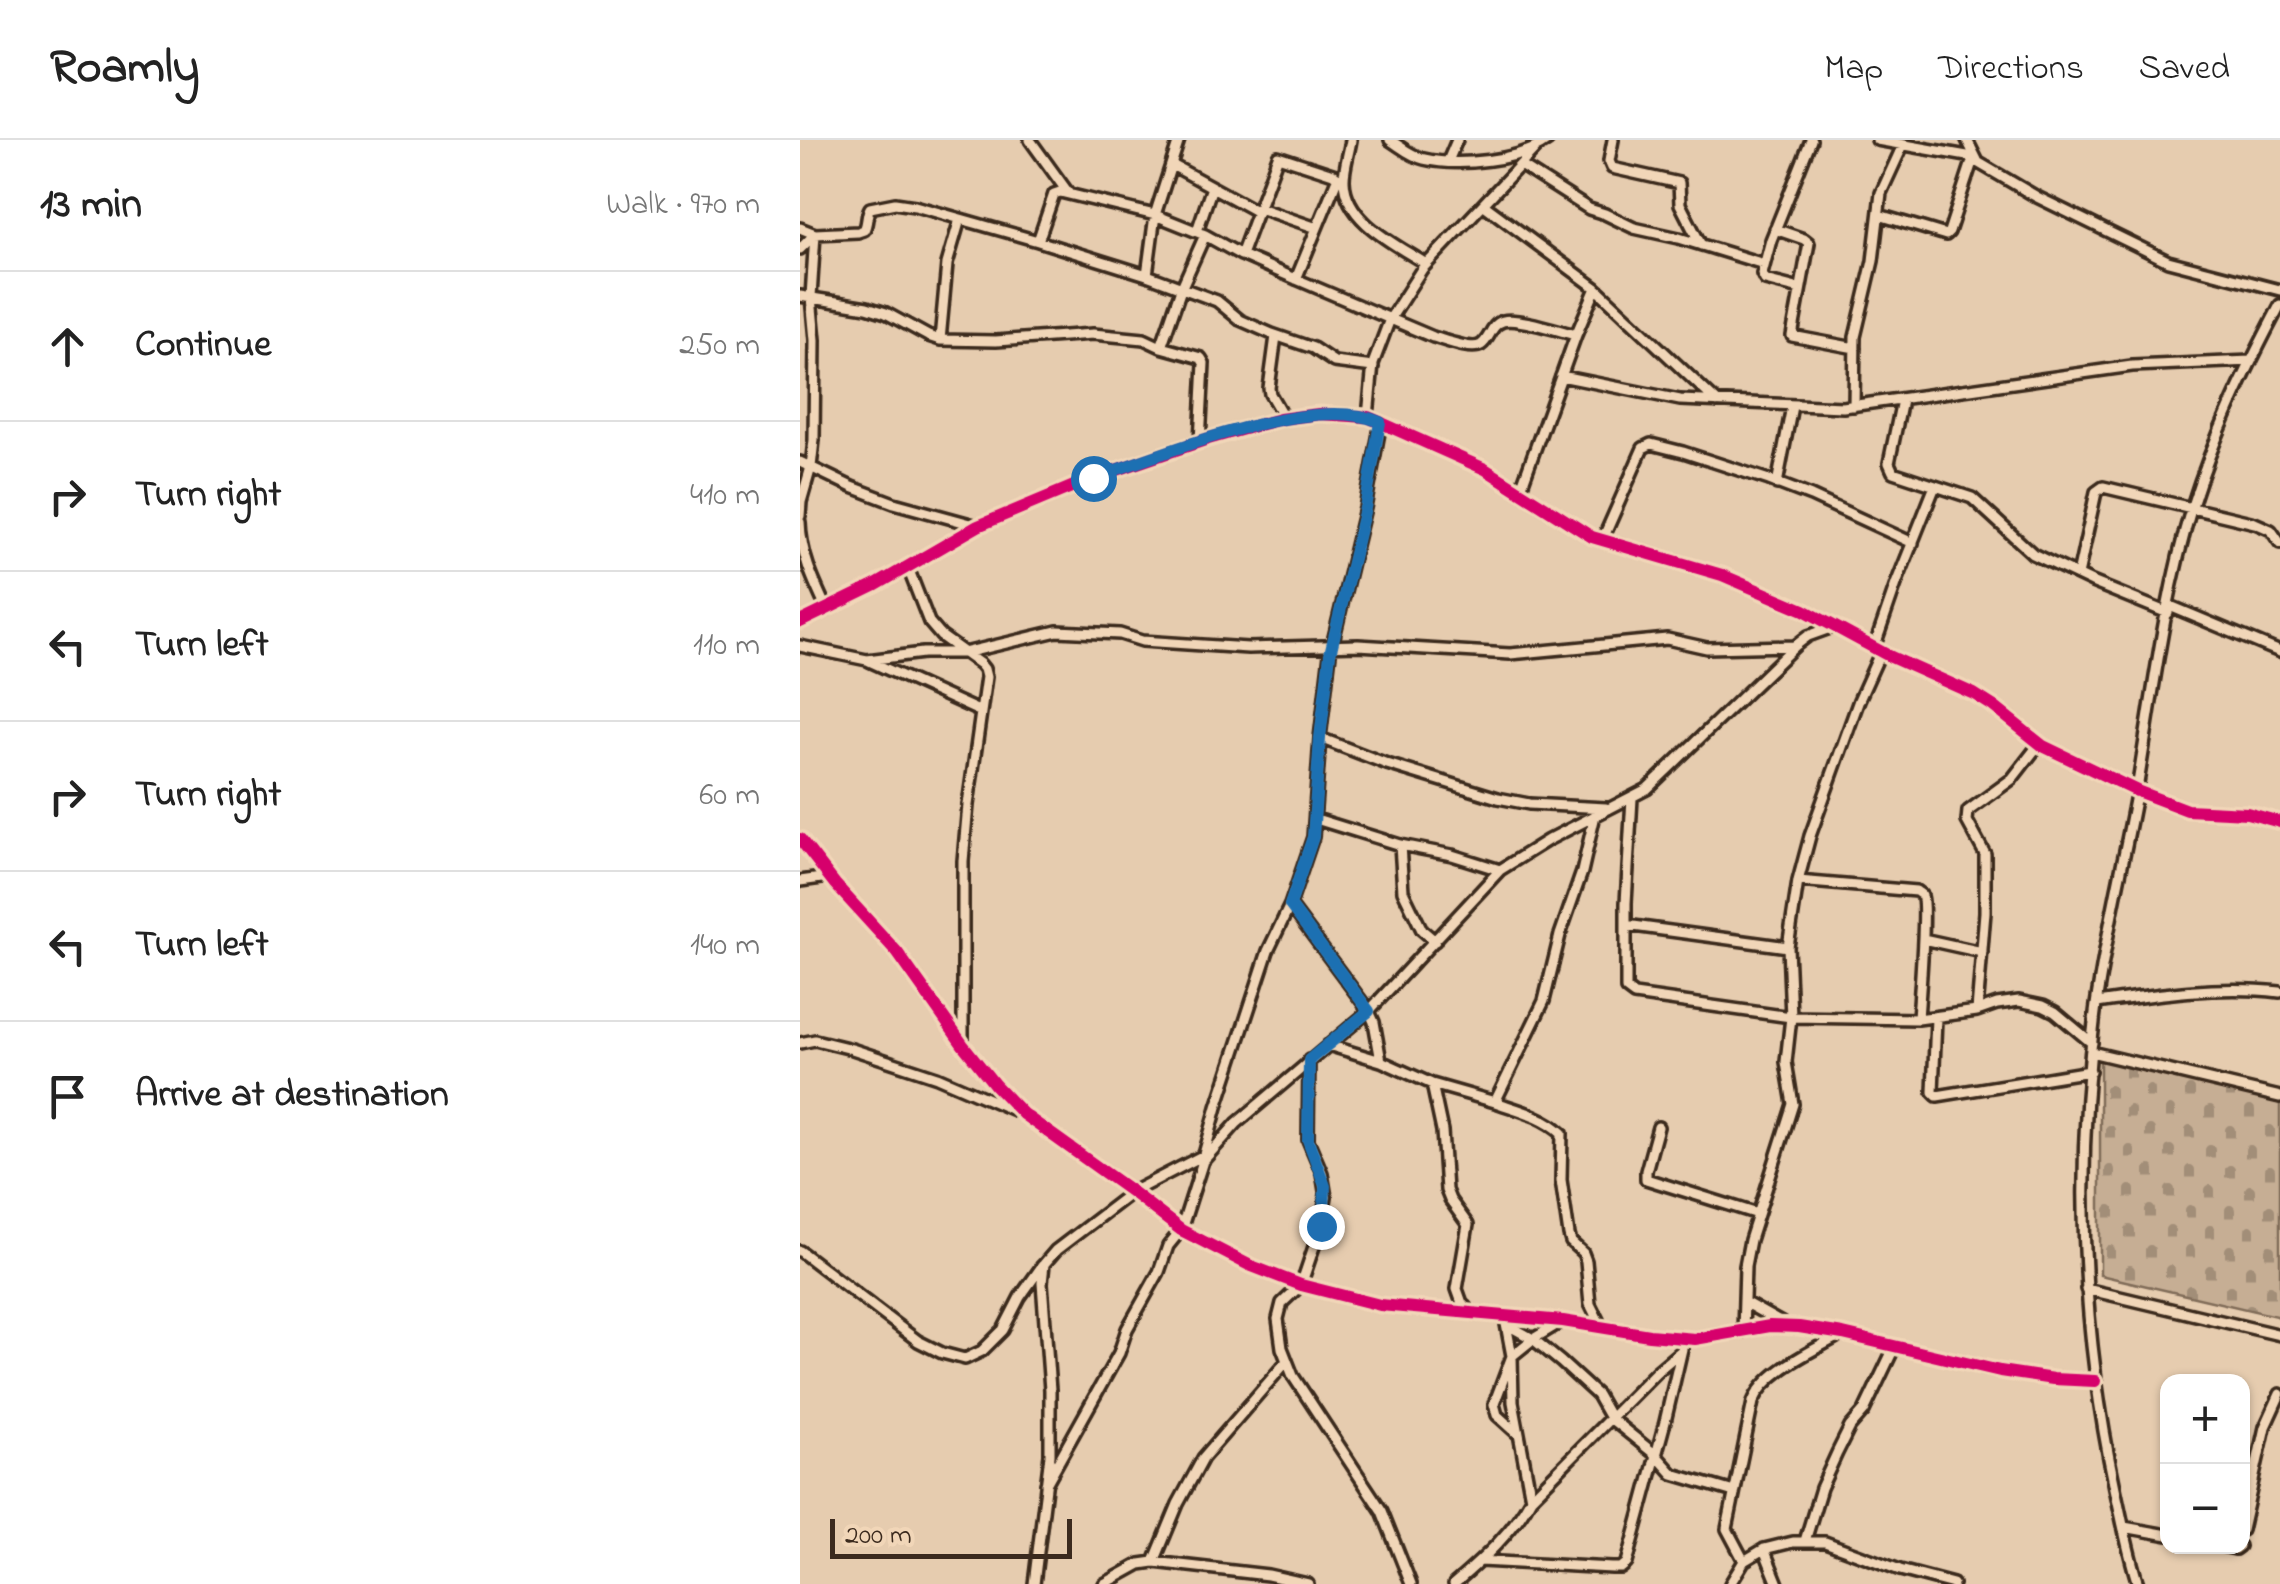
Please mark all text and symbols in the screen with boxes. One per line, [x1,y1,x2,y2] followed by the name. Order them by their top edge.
[50,34,199,104] text: Roamly
[1824,44,1883,95] text: Map
[1938,44,2084,95] text: Directions
[2139,44,2230,95] text: Saved
[40,175,142,236] text: 13 min
[606,182,760,229] text: Walk · 970 m
[135,318,271,374] text: Continue
[40,319,95,374] icon: ahead
[679,323,760,370] text: 250 m
[1071,456,1117,502] route start
[135,468,281,524] text: Turn right
[40,469,95,524] icon: right
[690,473,760,520] text: 410 m
[135,618,268,674] text: Turn left
[40,619,95,674] icon: left
[693,623,760,670] text: 110 m
[135,768,281,824] text: Turn right
[40,769,95,824] icon: right
[699,773,760,820] text: 60 m
[135,918,268,974] text: Turn left
[40,919,95,974] icon: left
[690,923,760,970] text: 140 m
[135,1068,449,1124] text: Arrive at destination
[40,1069,95,1124] icon: arrive
[1299,1204,1345,1250] route end
[2160,1374,2250,1554] map controls
[2160,1374,2250,1464] button: +
[2160,1464,2250,1554] button: −
[830,1514,1072,1558] scale bar
[845,1516,912,1557] text: 200 m

